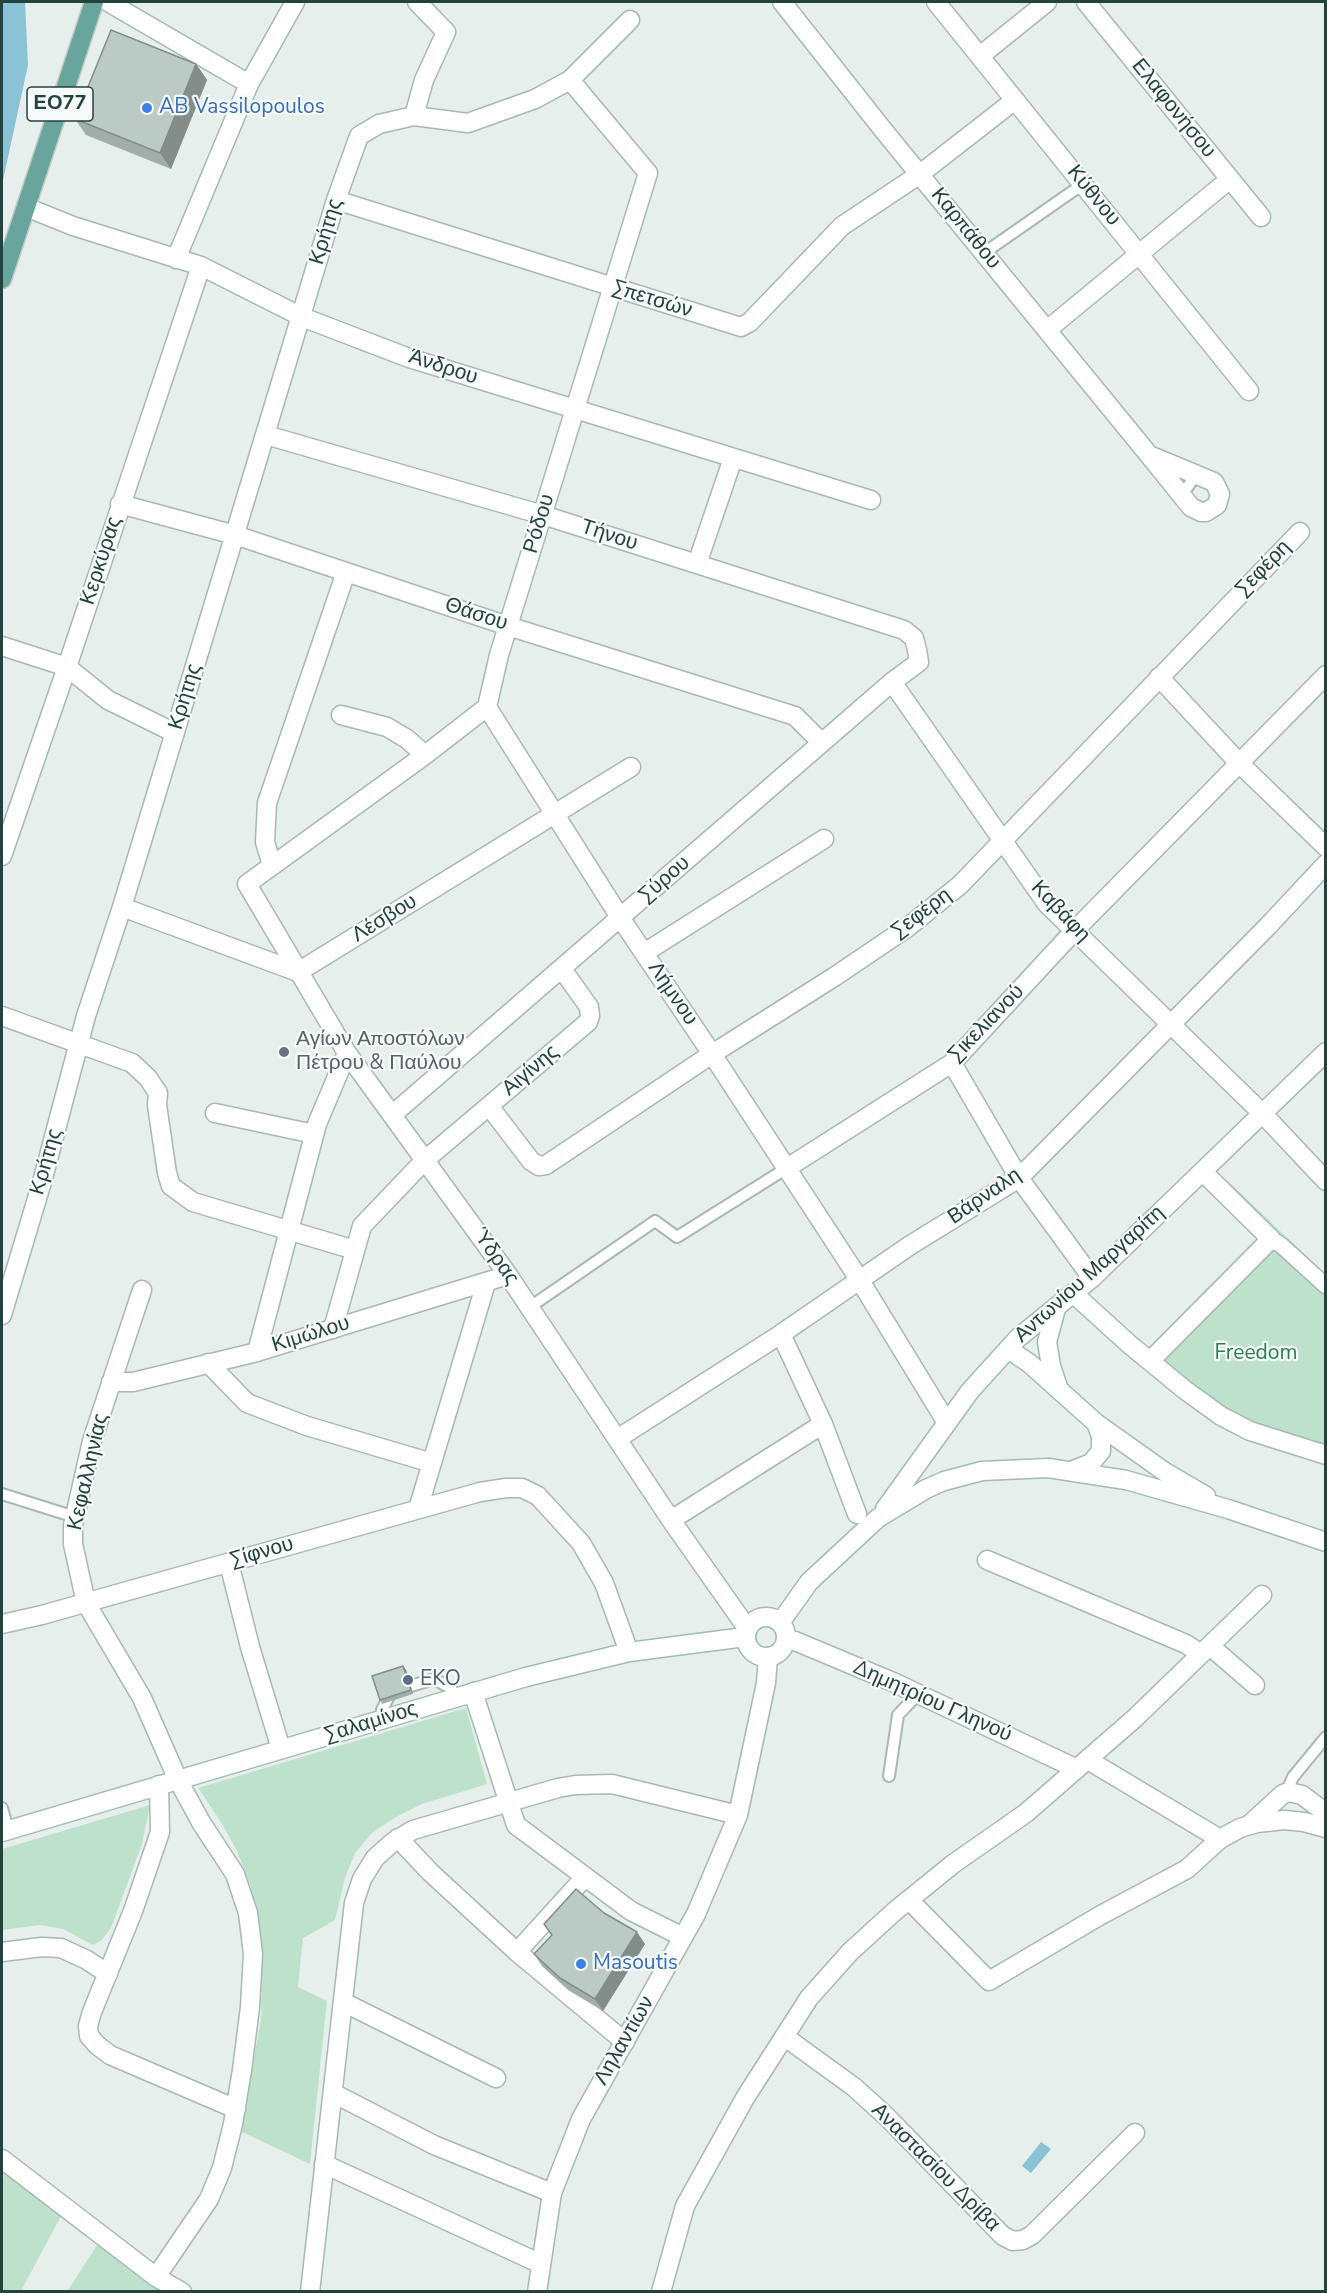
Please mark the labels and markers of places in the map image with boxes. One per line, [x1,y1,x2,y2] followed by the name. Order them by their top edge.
[159,95,325,121] place label: AB Vassilopoulos
[140,101,154,115] marker: AB Vassilopoulos
[296,1027,465,1077] place label: Αγίων Αποστόλων Πέτρου & Παύλου
[277,1045,291,1059] marker: Αγίων Αποστόλων Πέτρου & Παύλου
[420,1667,461,1693] place label: EKO
[401,1673,415,1687] marker: EKO
[593,1951,678,1977] place label: Masoutis
[574,1957,588,1971] marker: Masoutis

